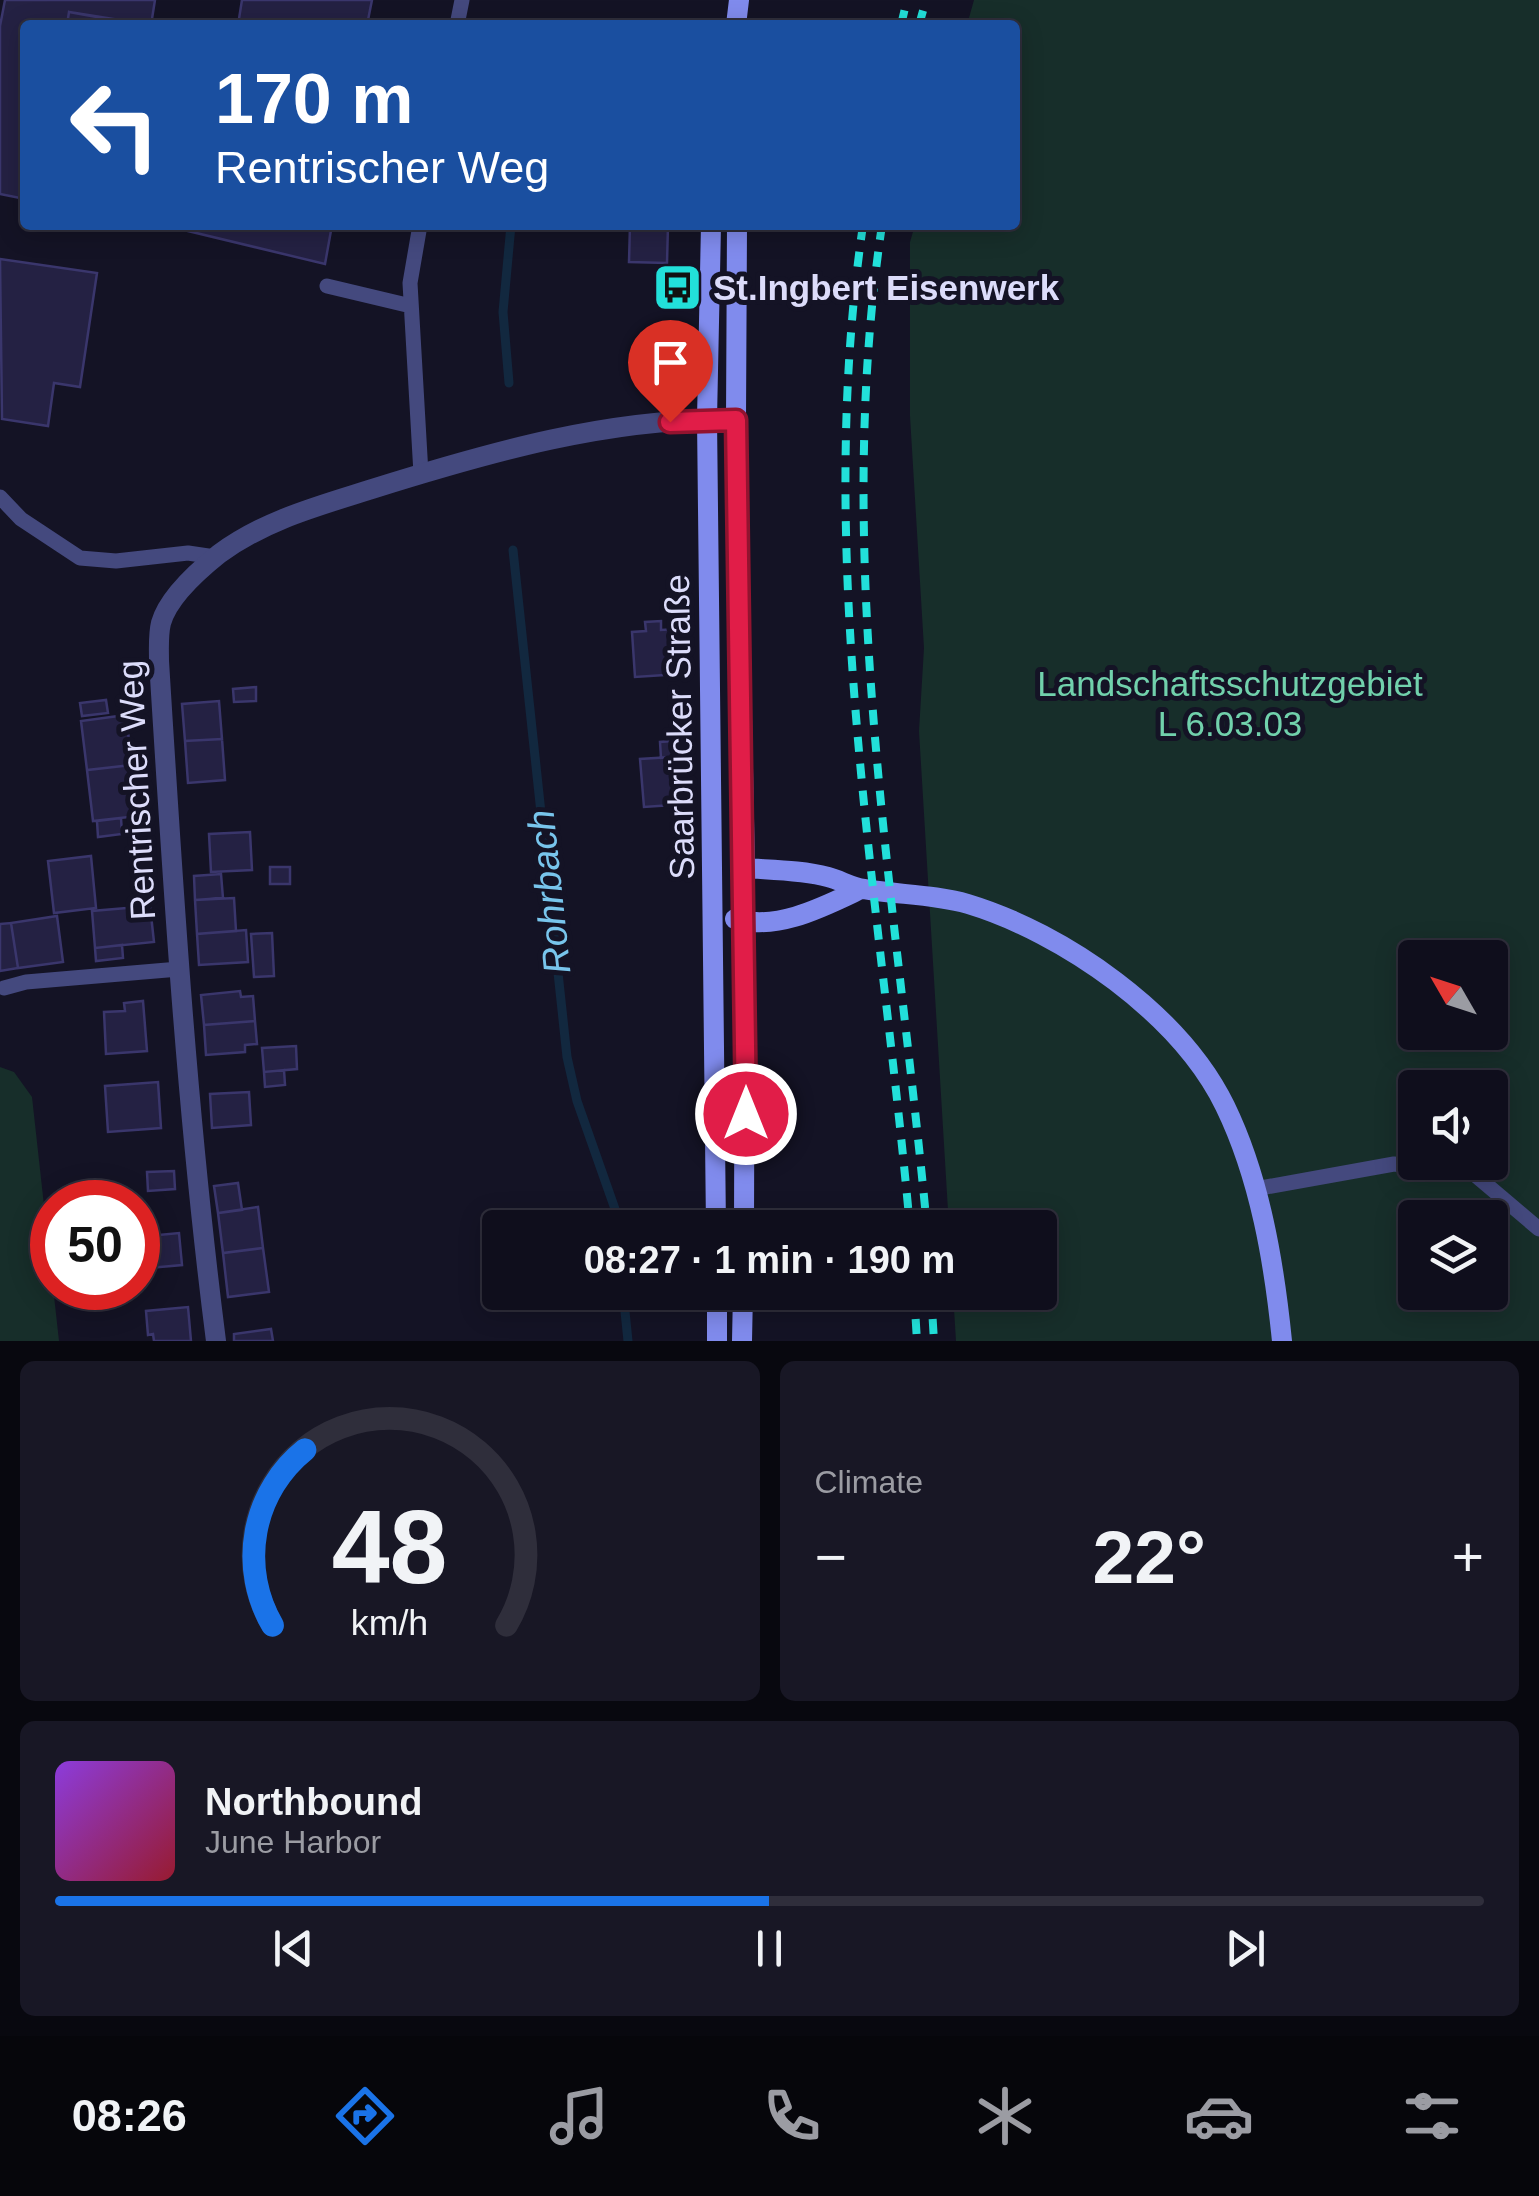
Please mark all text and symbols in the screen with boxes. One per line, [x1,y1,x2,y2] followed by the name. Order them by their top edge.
[50,60,180,190] icon: left
[215,60,413,138] text: 170 m
[215,142,549,193] text: Rentrischer Weg
[652,261,704,313] bus stop icon: St.Ingbert Eisenwerk
[713,268,1060,307] place label: St.Ingbert Eisenwerk
[628,320,713,423] pin
[643,335,698,390] icon: arrive
[657,574,701,880] street label: Saarbrücker Straße
[110,659,162,921] street label: Rentrischer Weg
[1037,664,1423,743] park label: Landschaftsschutzgebiet L 6.03.03
[520,808,578,976] water label: Rohrbach
[1398,940,1508,1050] north arrow
[1398,940,1508,1310] map controls
[694,1062,798,1166] position arrow
[1398,1070,1508,1180] button: sound
[30,1180,160,1310] speed limit sign: 50
[1398,1200,1508,1310] button: layers
[584,1239,955,1281] text: 08:27 · 1 min · 190 m
[815,1464,923,1500] text: Climate
[332,1489,448,1605] text: 48
[1093,1515,1206,1599] text: 22°
[815,1526,847,1588] text: −
[1452,1526,1484,1588] text: +
[351,1603,428,1643] text: km/h
[205,1781,422,1823] text: Northbound
[205,1824,381,1860] text: June Harbor
[266,1921,321,1976] icon: previous
[742,1921,797,1976] icon: pause
[1218,1921,1273,1976] icon: next
[330,2081,400,2151] icon: directions
[544,2081,614,2151] icon: music
[757,2081,827,2151] icon: phone
[970,2081,1040,2151] icon: climate
[1184,2081,1254,2151] icon: car
[1397,2081,1467,2151] icon: filters
[72,2090,187,2141] text: 08:26

